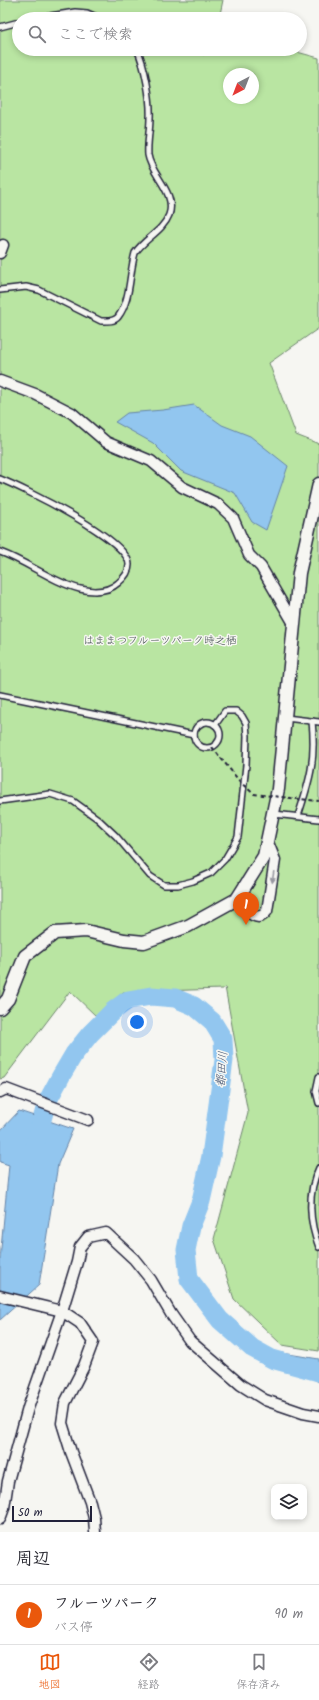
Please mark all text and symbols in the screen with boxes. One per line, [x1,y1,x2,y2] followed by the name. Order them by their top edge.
[12,12,307,56] search box
[26,23,48,45] icon: search
[58,23,133,47] text: ここで検索
[223,68,259,104] north arrow
[83,632,237,650] park label: はままつフルーツパーク時之栖
[270,871,276,883] one-way arrow
[233,892,259,925] pin: 1
[127,1012,147,1032] your location
[211,1050,233,1088] water label: 都田川
[271,1484,307,1520] map controls
[271,1484,307,1520] button: layers
[12,1504,92,1523] scale bar
[18,1504,43,1522] text: 50 m
[16,1546,50,1573] text: 周辺
[54,1592,159,1616] text: フルーツパーク
[27,1604,31,1625] text: 1
[275,1604,303,1625] text: 90 m
[54,1617,93,1638] text: バス停
[39,1651,61,1694] tab: 地図
[138,1651,160,1694] tab: 経路
[237,1651,281,1694] tab: 保存済み

